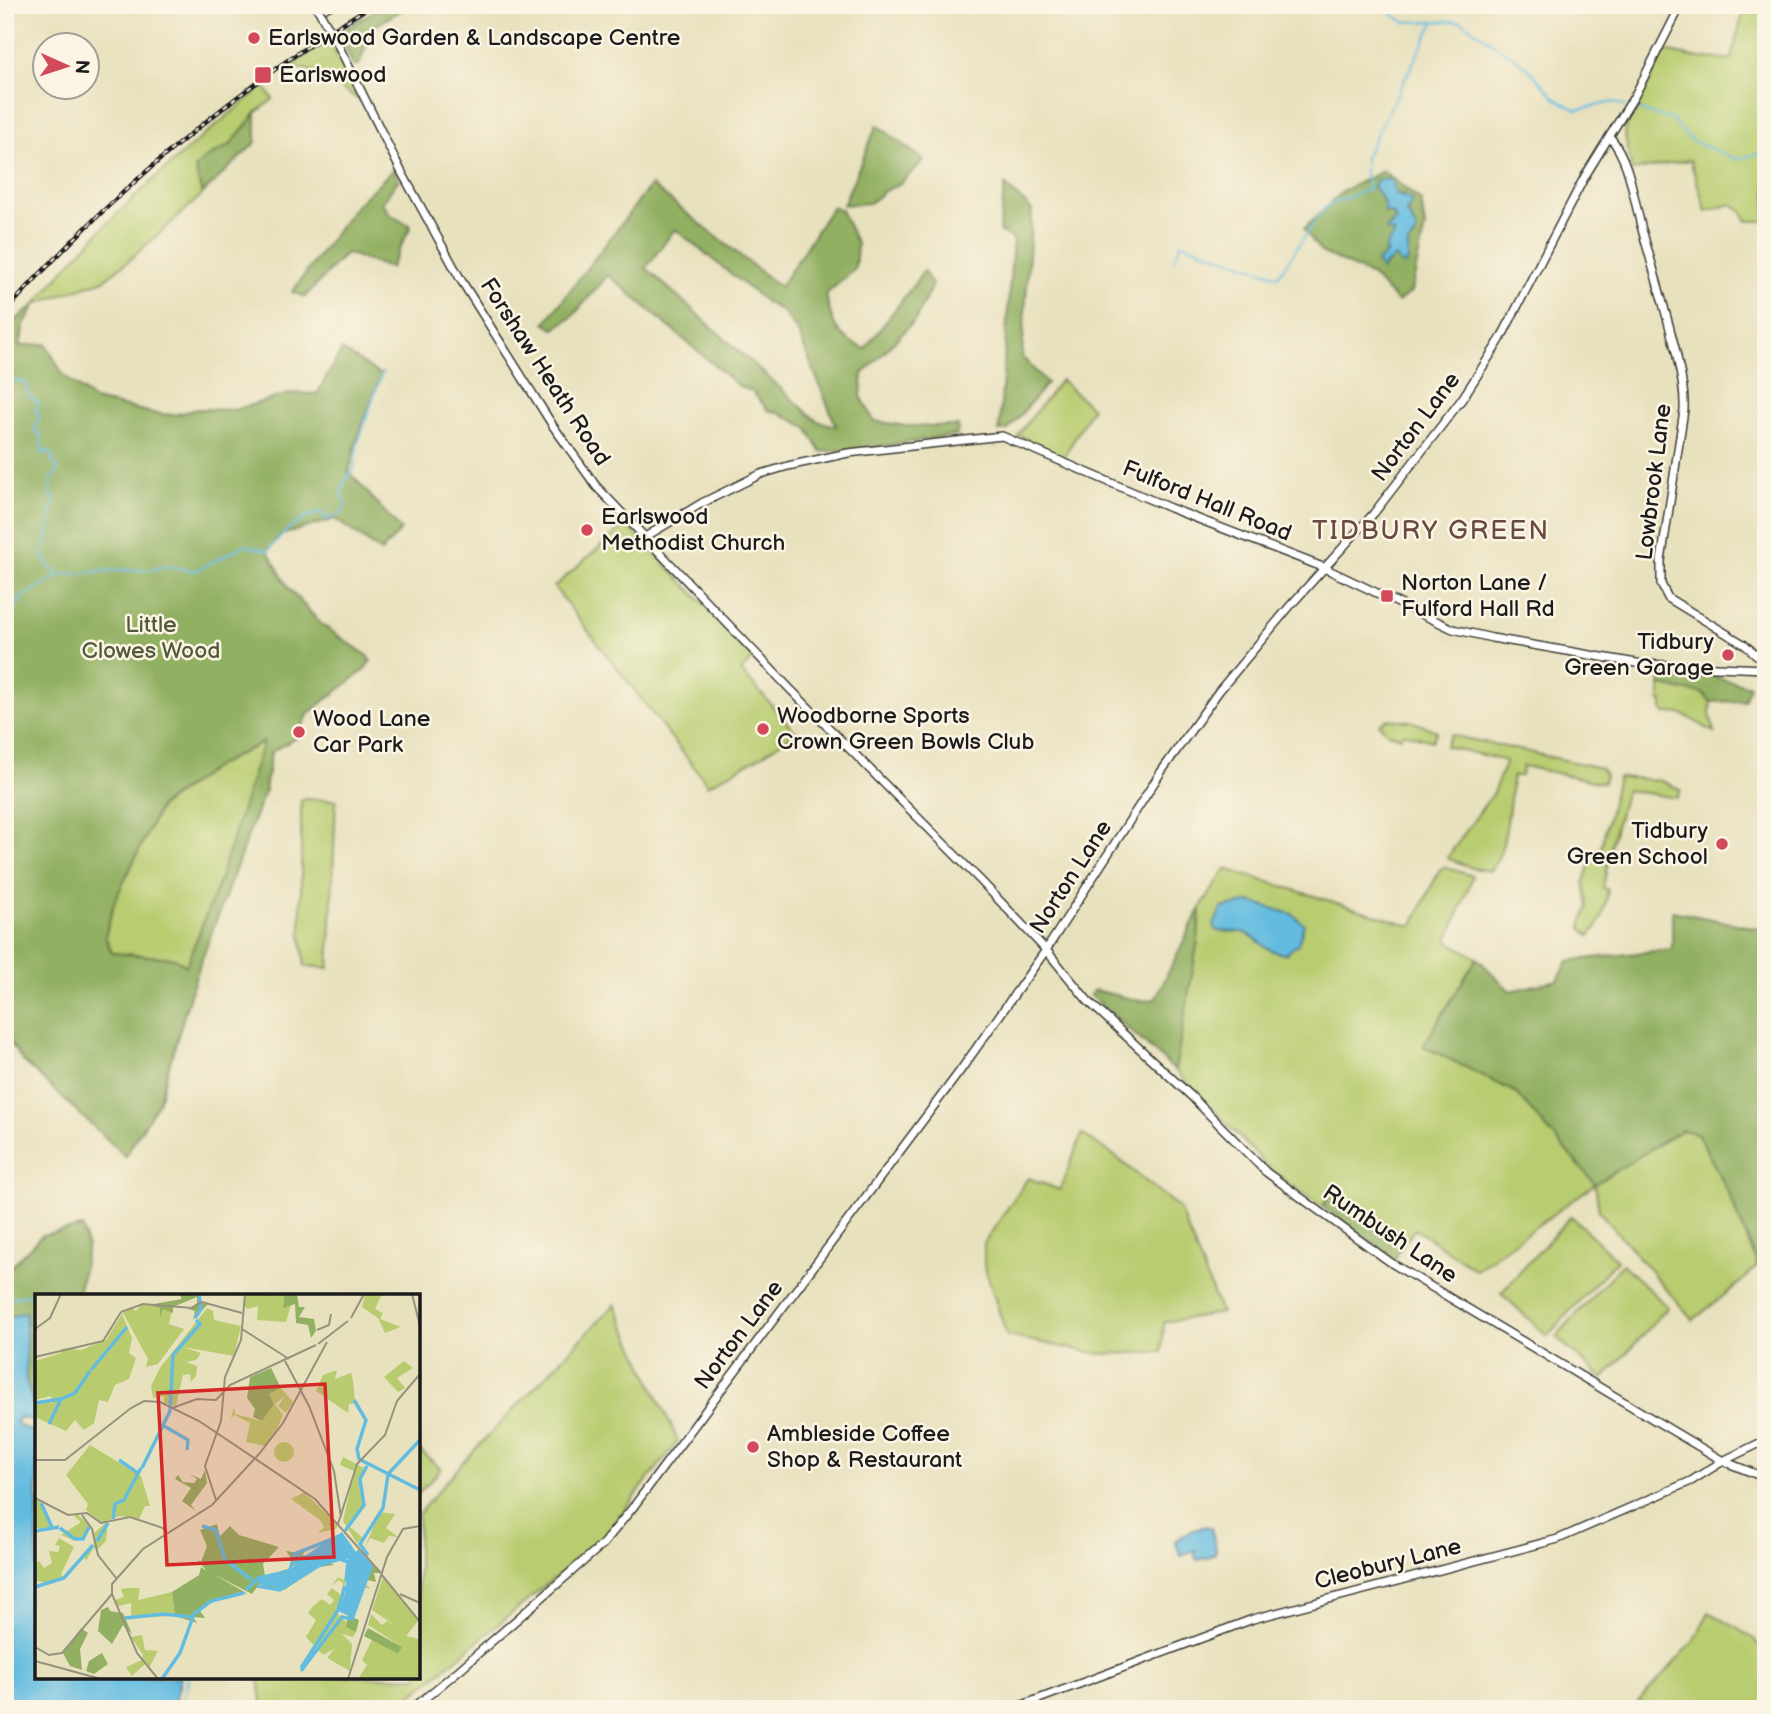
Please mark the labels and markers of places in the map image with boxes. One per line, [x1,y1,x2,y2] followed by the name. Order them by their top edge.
[268,24,680,52] place label: Earlswood Garden & Landscape Centre
[246,30,262,46] marker: Earlswood Garden & Landscape Centre
[279,61,386,89] place label: Earlswood
[253,65,273,85] marker: Earlswood
[601,503,785,557] place label: Earlswood Methodist Church
[579,522,595,538] marker: Earlswood Methodist Church
[1401,569,1555,623] place label: Norton Lane / Fulford Hall Rd
[1379,588,1395,604] marker: Norton Lane / Fulford Hall Rd
[1564,628,1715,682] place label: Tidbury Green Garage
[1720,647,1736,663] marker: Tidbury Green Garage
[777,702,1034,756] place label: Woodborne Sports Crown Green Bowls Club
[313,705,430,759] place label: Wood Lane Car Park
[755,721,771,737] marker: Woodborne Sports Crown Green Bowls Club
[291,724,307,740] marker: Wood Lane Car Park
[1567,817,1709,871] place label: Tidbury Green School
[1714,836,1730,852] marker: Tidbury Green School
[767,1420,962,1474] place label: Ambleside Coffee Shop & Restaurant
[745,1439,761,1455] marker: Ambleside Coffee Shop & Restaurant

